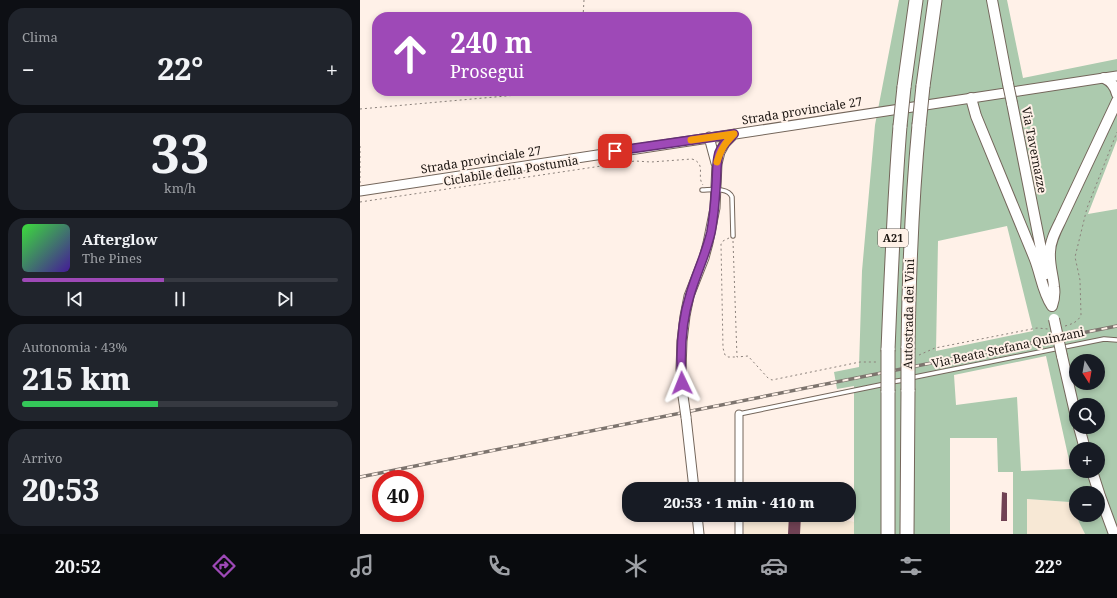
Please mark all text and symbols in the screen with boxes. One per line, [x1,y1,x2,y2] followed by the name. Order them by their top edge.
[450,23,532,61] text: 240 m
[22,28,58,46] text: Clima
[384,28,436,80] icon: ahead
[157,48,203,89] text: 22°
[22,54,35,84] text: −
[326,54,338,84] text: +
[450,59,524,83] text: Prosegui
[740,93,864,128] street label: Strada provinciale 27
[1018,105,1051,195] street label: Via Tavernazze
[151,117,209,188] text: 33
[598,134,632,168] pin
[604,140,626,162] icon: arrive
[419,142,543,177] street label: Strada provinciale 27
[442,151,580,190] street label: Ciclabile della Postumia
[164,179,196,197] text: km/h
[82,229,158,249] text: Afterglow
[878,229,908,247] road number: A21
[82,249,142,267] text: The Pines
[899,259,918,369] street label: Autostrada dei Vini
[64,288,86,310] icon: previous
[169,288,191,310] icon: pause
[274,288,296,310] icon: next
[930,323,1086,372] street label: Via Beata Stefana Quinzani
[22,338,127,356] text: Autonomia · 43%
[1069,354,1105,390] north arrow
[1069,354,1105,522] map controls
[22,358,131,399] text: 215 km
[661,362,703,404] position arrow
[1069,398,1105,434] button: search
[1069,442,1105,478] button: +
[22,449,63,467] text: Arrivo
[22,469,99,510] text: 20:53
[372,470,424,522] speed limit sign: 40
[1069,486,1105,522] button: −
[663,492,815,512] text: 20:53 · 1 min · 410 m
[210,552,238,580] icon: directions
[348,552,376,580] icon: music
[485,552,513,580] icon: phone
[622,552,650,580] icon: climate
[760,552,788,580] icon: car
[897,552,925,580] icon: filters
[55,554,101,578] text: 20:52
[1035,554,1062,578] text: 22°

